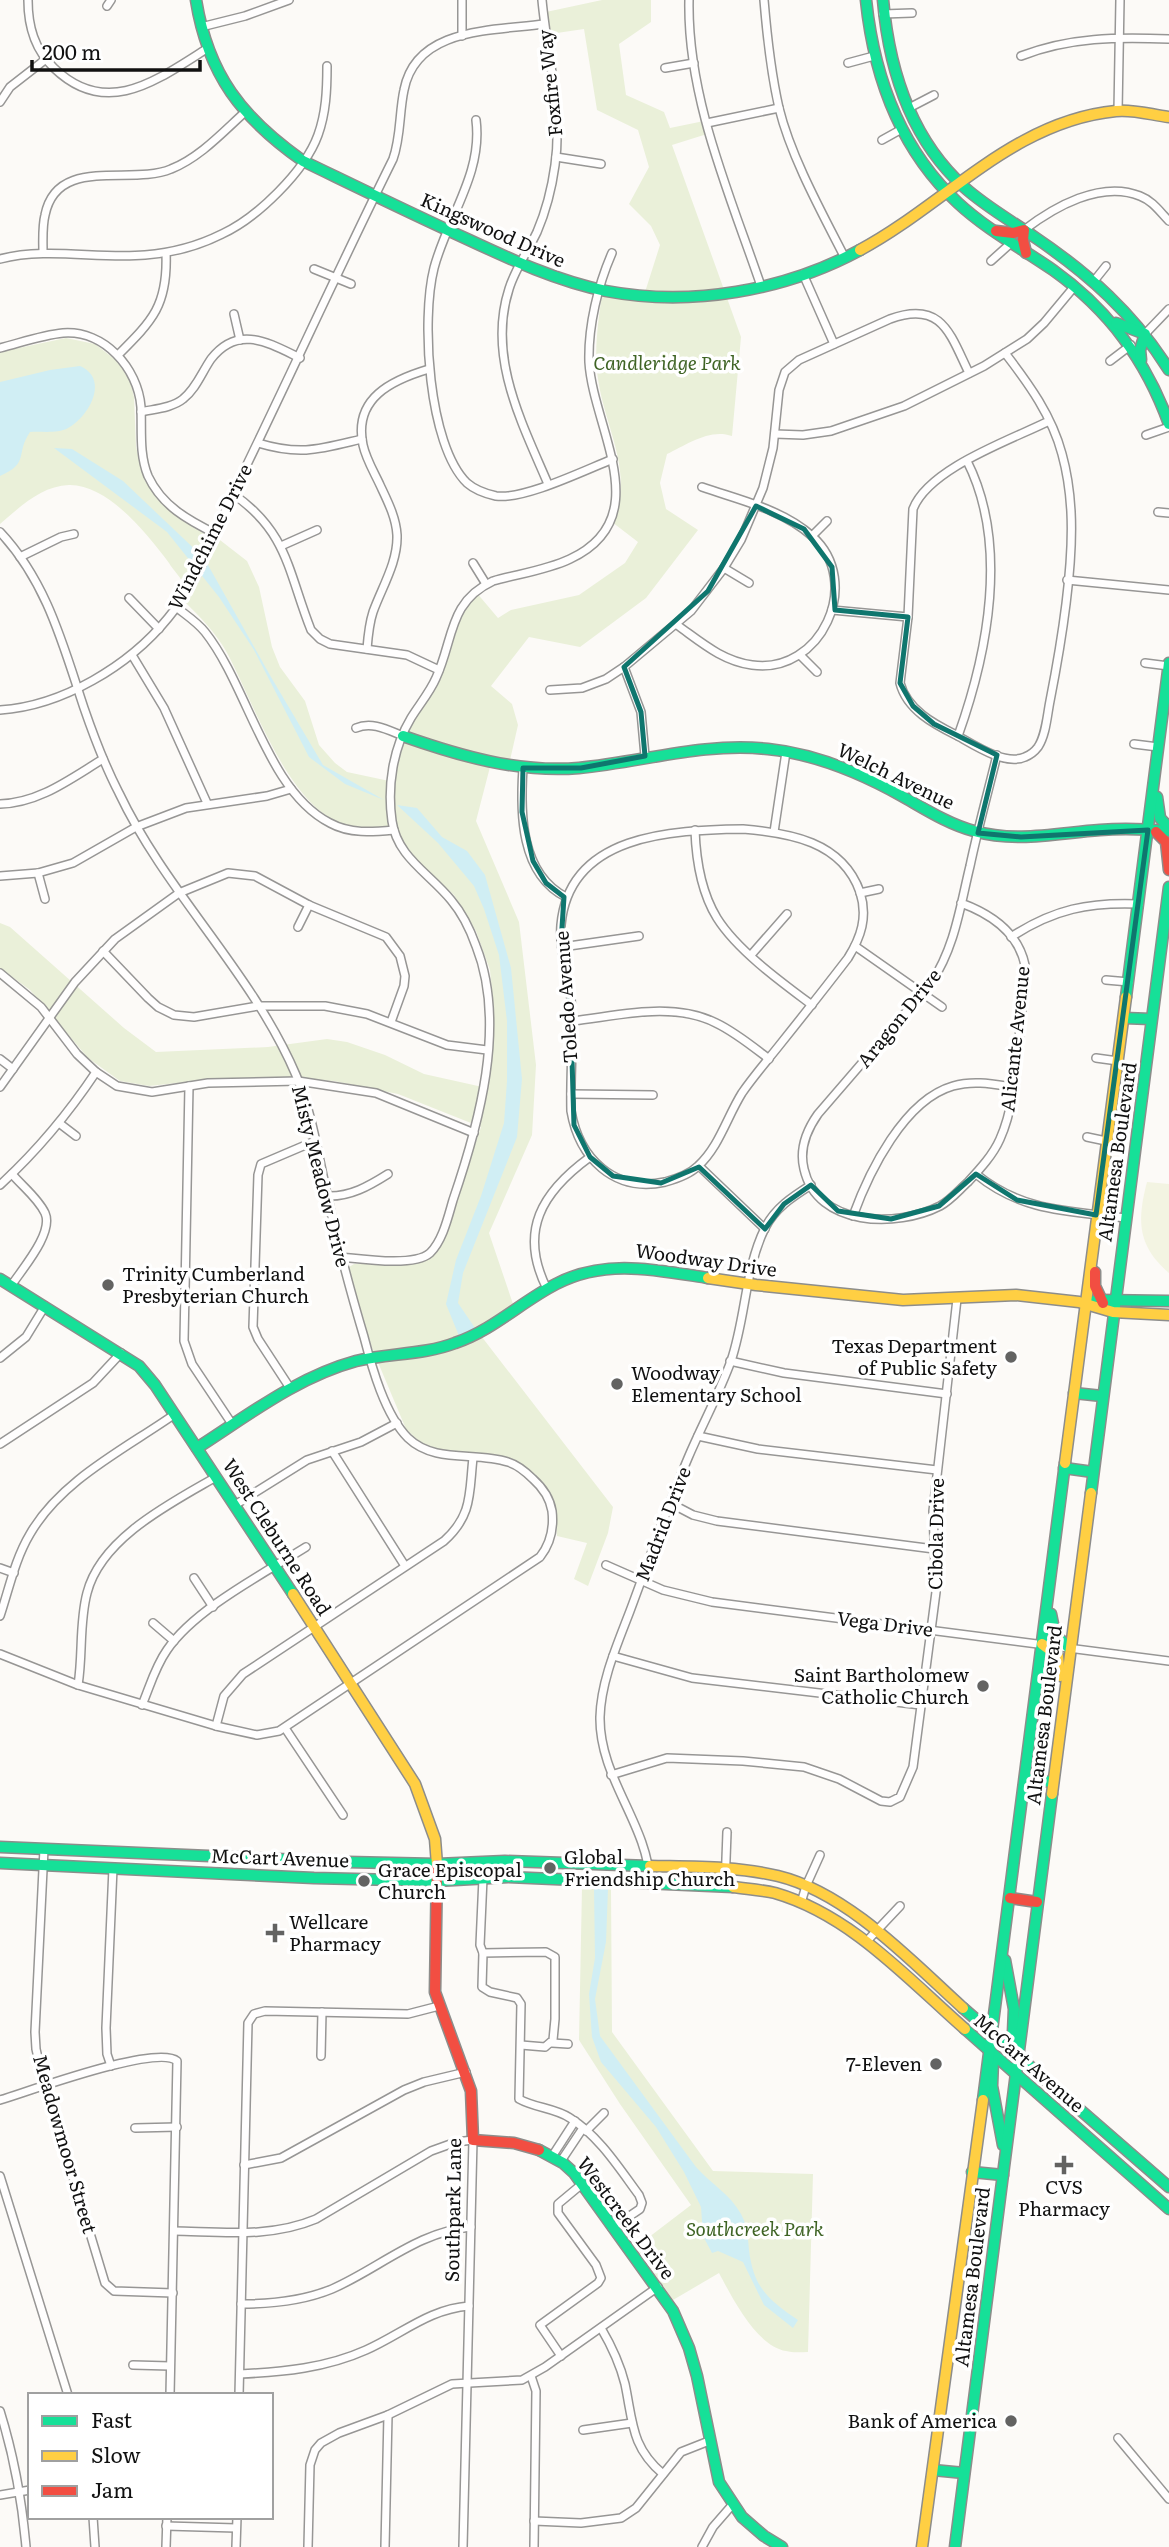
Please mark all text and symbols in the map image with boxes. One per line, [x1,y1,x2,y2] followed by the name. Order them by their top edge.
[32,28,200,72] scale bar
[529,28,569,138] street label: Foxfire Way
[42,35,102,66] text: 200 m
[417,185,570,274] street label: Kingswood Drive
[593,348,741,376] park label: Candleridge Park
[160,458,258,615] street label: Windchime Drive
[833,735,960,816] street label: Welch Avenue
[546,930,584,1064] street label: Toledo Avenue
[849,962,947,1073] street label: Aragon Drive
[992,965,1036,1113] street label: Alicante Avenue
[1090,1060,1143,1243] street label: Altamesa Boulevard
[286,1082,358,1270] street label: Misty Meadow Drive
[634,1235,779,1283] street label: Woodway Drive
[122,1259,309,1309] place label: Trinity Cumberland Presbyterian Church
[100,1277,116,1293] marker: Trinity Cumberland Presbyterian Church
[831,1331,997,1381] place label: Texas Department of Public Safety
[1003,1349,1019,1365] marker: Texas Department of Public Safety
[631,1358,802,1408] place label: Woodway Elementary School
[609,1376,625,1392] marker: Woodway Elementary School
[217,1453,339,1621] street label: West Cleburne Road
[627,1462,697,1585] street label: Madrid Drive
[920,1478,950,1590] street label: Cibola Drive
[836,1603,935,1643] street label: Vega Drive
[1018,1623,1068,1806] street label: Altamesa Boulevard
[794,1660,970,1710] place label: Saint Bartholomew Catholic Church
[975,1678,991,1694] marker: Saint Bartholomew Catholic Church
[210,1841,350,1873] street label: McCart Avenue
[564,1842,735,1892] place label: Global Friendship Church
[378,1855,522,1905] place label: Grace Episcopal Church
[542,1860,558,1876] marker: Global Friendship Church
[356,1873,372,1889] marker: Grace Episcopal Church
[289,1907,381,1957] place label: Wellcare Pharmacy
[267,1925,283,1941] marker: Wellcare Pharmacy
[968,2006,1091,2118] street label: McCart Avenue
[846,2049,922,2077] place label: 7-Eleven
[27,2051,105,2237] street label: Meadowmoor Street
[928,2056,944,2072] marker: 7-Eleven
[437,2138,467,2282] street label: Southpark Lane
[571,2150,682,2285] street label: Westcreek Drive
[1056,2157,1072,2173] marker: CVS Pharmacy
[1018,2172,1110,2222] place label: CVS Pharmacy
[946,2185,996,2368] street label: Altamesa Boulevard
[686,2214,824,2242] park label: Southcreek Park
[28,2393,273,2519] legend
[91,2403,132,2434] text: Fast
[848,2406,998,2434] place label: Bank of America
[1003,2413,1019,2429] marker: Bank of America
[91,2438,141,2469] text: Slow
[91,2473,133,2504] text: Jam

